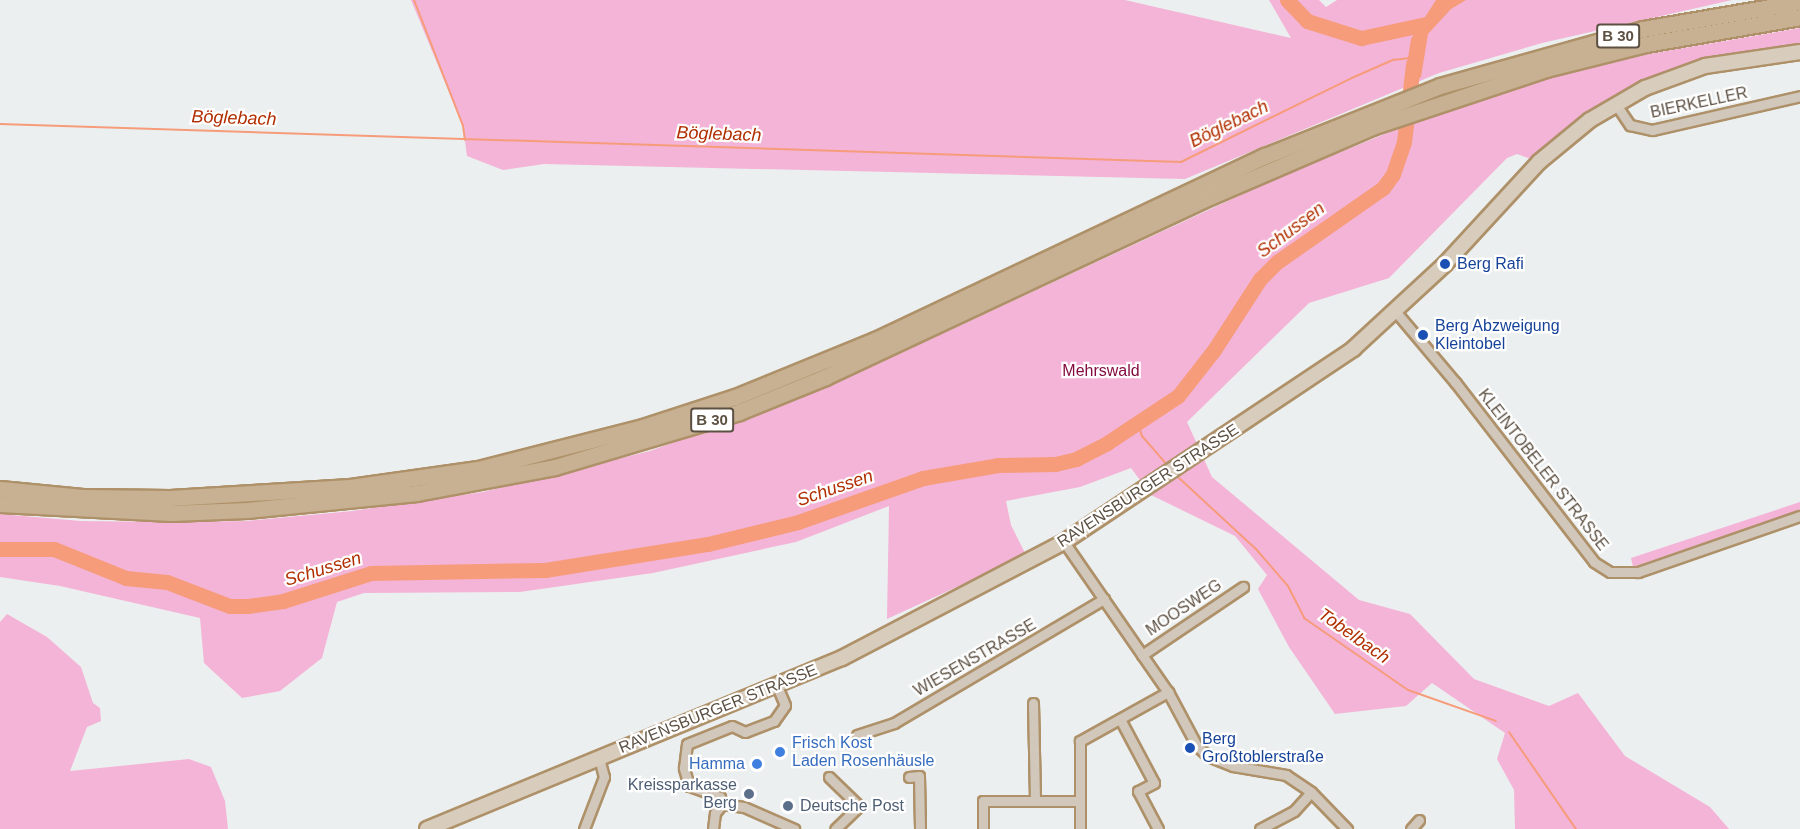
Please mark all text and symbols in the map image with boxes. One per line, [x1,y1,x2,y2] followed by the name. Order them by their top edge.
[1596,24,1640,48] road number: B 30
[1649,83,1749,123] street label: BIERKELLER
[1186,96,1272,152] water label: Böglebach
[191,106,277,130] water label: Böglebach
[676,122,762,146] water label: Böglebach
[1253,198,1329,262] water label: Schussen
[1457,254,1524,274] place label: Berg Rafi
[1438,257,1452,271] marker: Berg Rafi
[1435,316,1560,354] place label: Berg Abzweigung Kleintobel
[1416,328,1430,342] marker: Berg Abzweigung Kleintobel
[1062,361,1140,381] park label: Mehrswald
[1474,385,1612,555] street label: KLEINTOBELER STRASSE
[690,408,734,432] road number: B 30
[1054,420,1242,552] street label: RAVENSBURGER STRASSE
[794,465,876,511] water label: Schussen
[282,547,364,591] water label: Schussen
[1143,576,1225,640] street label: MOOSWEG
[1314,604,1394,668] water label: Tobelbach
[911,615,1039,701] street label: WIESENSTRASSE
[616,660,820,758] street label: RAVENSBURGER STRASSE
[1202,729,1324,767] place label: Berg Großtoblerstraße
[792,733,934,771] place label: Frisch Kost Laden Rosenhäusle
[1183,741,1197,755] marker: Berg Großtoblerstraße
[773,745,787,759] marker: Frisch Kost Laden Rosenhäusle
[689,754,745,774] place label: Hamma
[750,757,764,771] marker: Hamma
[628,775,737,813] place label: Kreissparkasse Berg
[742,787,756,801] marker: Kreissparkasse Berg
[800,796,904,816] place label: Deutsche Post
[781,799,795,813] marker: Deutsche Post

